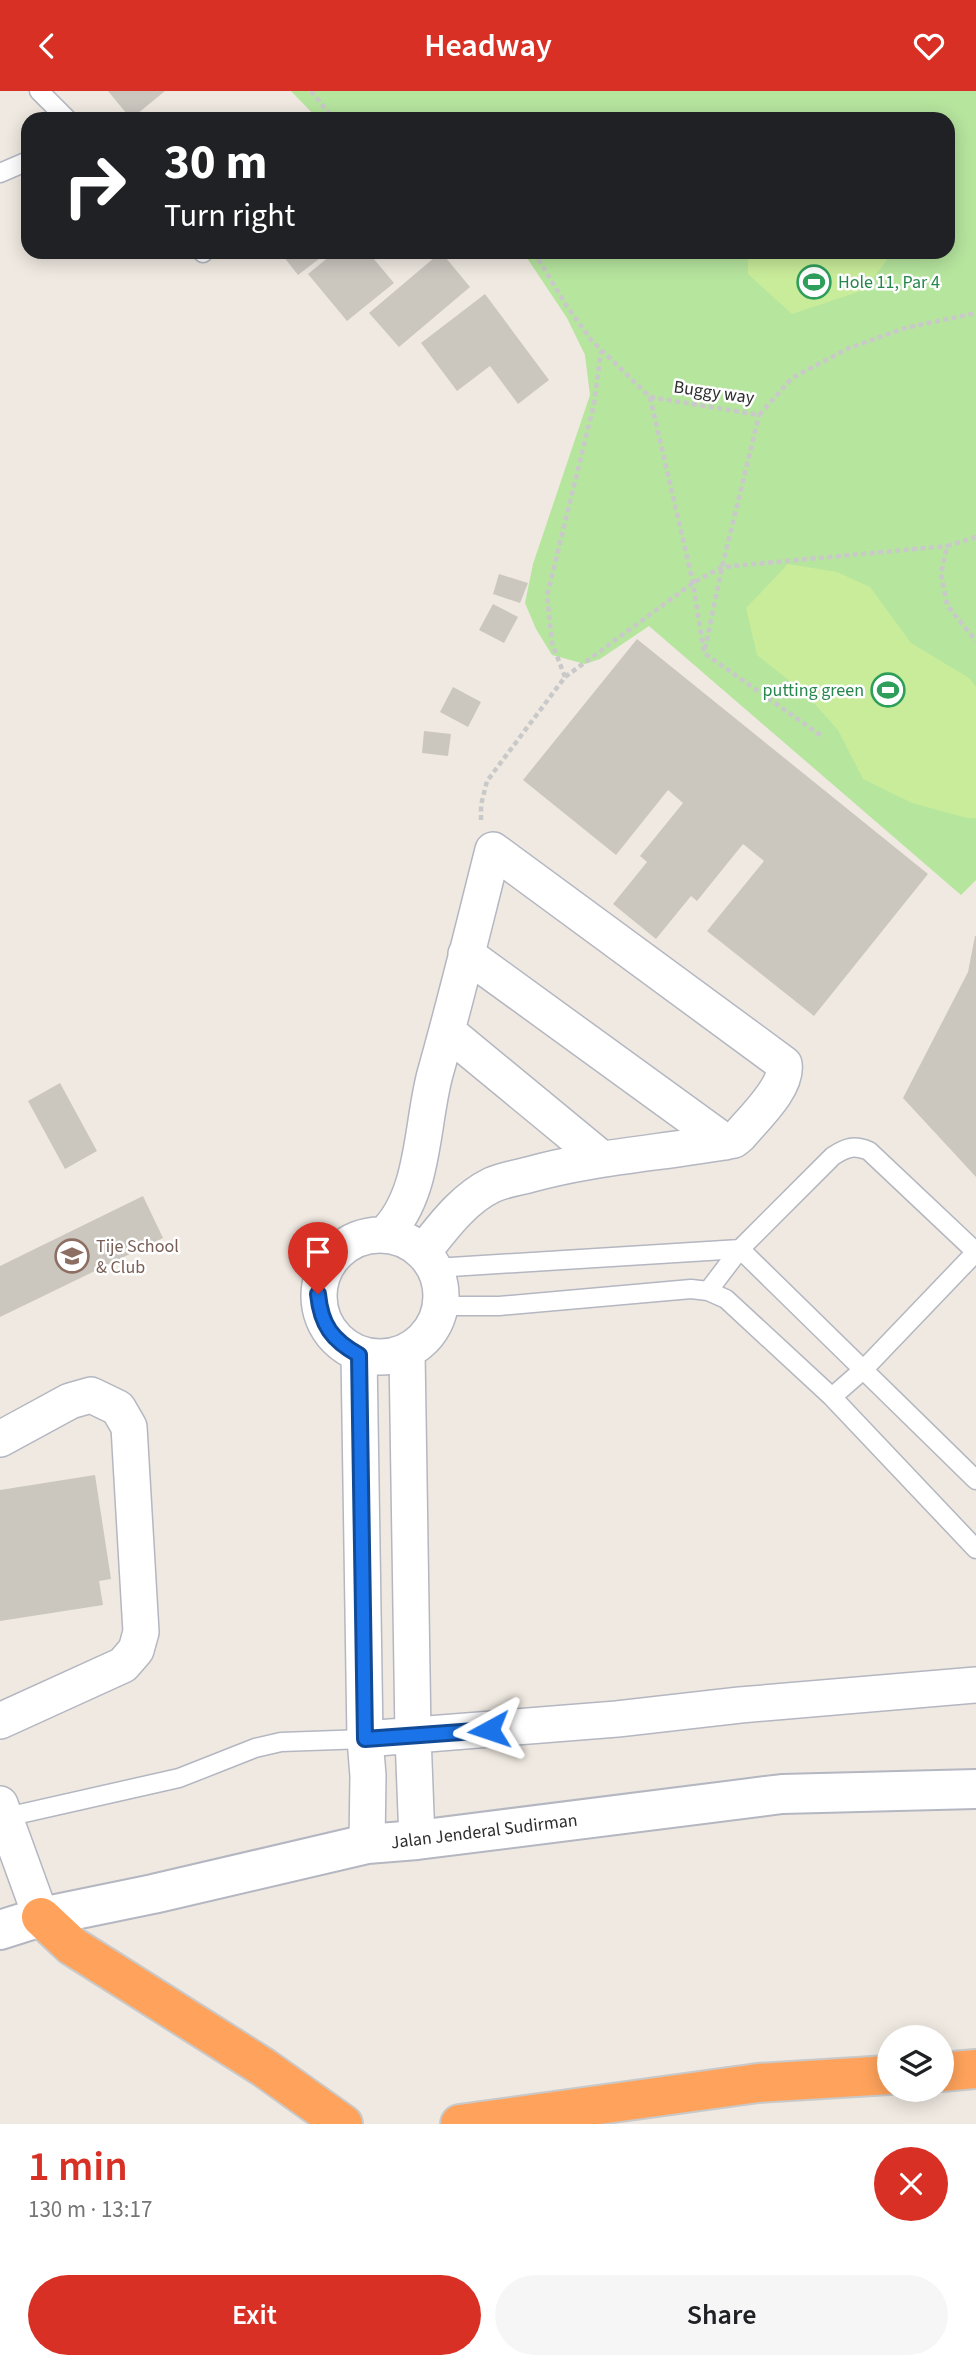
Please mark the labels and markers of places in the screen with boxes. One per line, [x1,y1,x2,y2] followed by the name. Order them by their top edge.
[795,263,833,301] sports icon: Hole 11, Par 4
[838,270,940,295] place label: Hole 11, Par 4
[869,671,907,709] sports icon: putting green
[763,678,864,703] place label: putting green
[288,1222,348,1294] pin
[96,1234,179,1280] place label: Tije School & Club
[53,1237,91,1275] school or university icon: Tije School & Club

